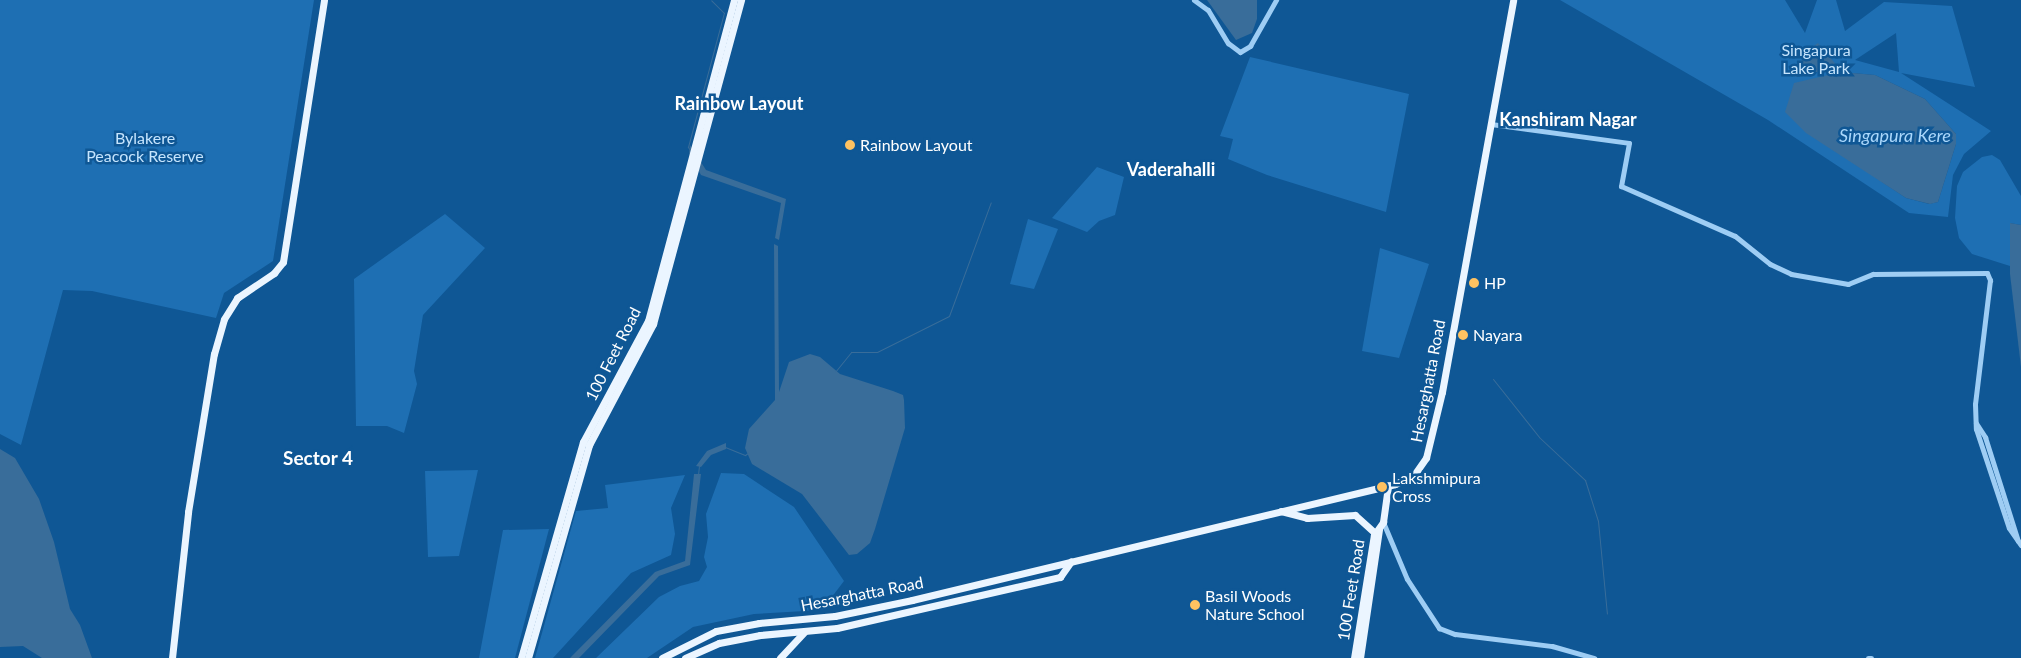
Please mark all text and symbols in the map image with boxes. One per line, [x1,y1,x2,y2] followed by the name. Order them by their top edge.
[1781,40,1851,78] park label: Singapura Lake Park
[674,92,804,114] district label: Rainbow Layout
[1499,108,1637,130] district label: Kanshiram Nagar
[1839,124,1951,146] water label: Singapura Kere
[86,128,204,166] park label: Bylakere Peacock Reserve
[860,135,973,155] place label: Rainbow Layout
[844,139,856,151] marker: Rainbow Layout
[1127,158,1215,180] district label: Vaderahalli
[1484,273,1506,293] place label: HP
[1468,277,1480,289] marker: HP
[581,304,645,404] street label: 100 Feet Road
[1407,318,1449,444] street label: Hesarghatta Road
[1473,325,1522,345] place label: Nayara
[1457,329,1469,341] marker: Nayara
[283,447,353,469] district label: Sector 4
[1392,468,1481,506] place label: Lakshmipura Cross
[1376,481,1388,493] marker: Lakshmipura Cross
[1334,538,1368,642] street label: 100 Feet Road
[799,573,925,615] street label: Hesarghatta Road
[1205,586,1305,624] place label: Basil Woods Nature School
[1189,599,1201,611] marker: Basil Woods Nature School

